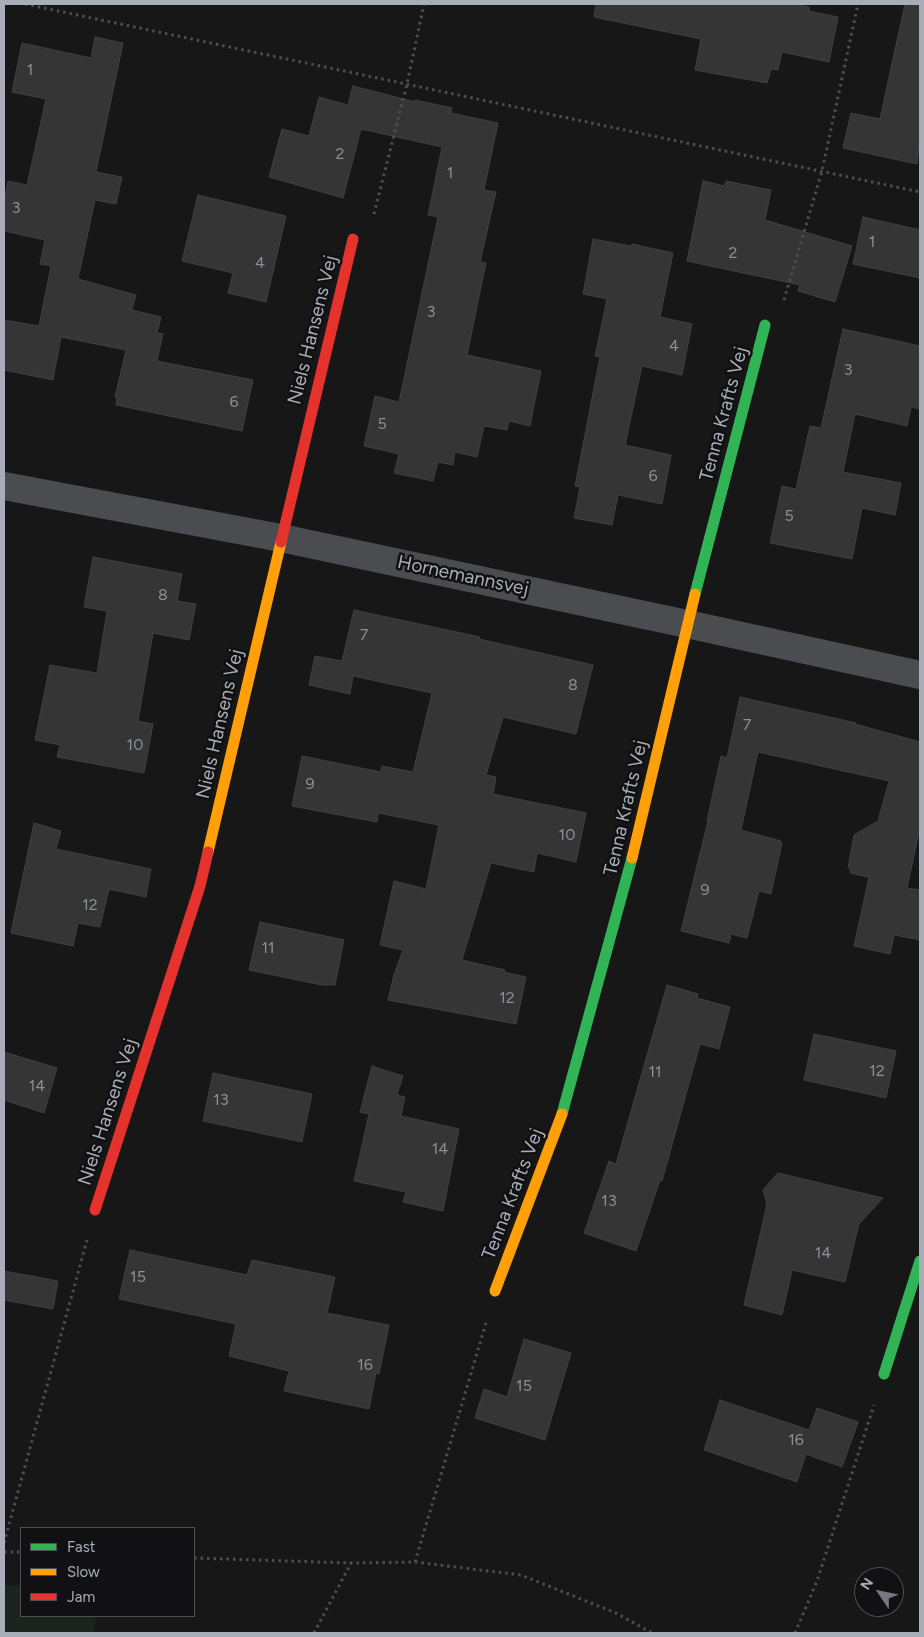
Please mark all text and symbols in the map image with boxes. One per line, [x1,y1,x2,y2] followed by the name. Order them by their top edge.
[27,60,33,80] house number: 1
[336,144,344,164] house number: 2
[447,163,453,183] house number: 1
[12,198,20,218] house number: 3
[869,232,875,252] house number: 1
[729,243,737,263] house number: 2
[255,253,265,273] house number: 4
[283,253,343,407] street label: Niels Hansens Vej
[427,302,435,322] house number: 3
[669,336,679,356] house number: 4
[695,344,753,484] street label: Tenna Krafts Vej
[844,360,852,380] house number: 3
[229,392,239,412] house number: 6
[377,414,387,434] house number: 5
[648,466,658,486] house number: 6
[784,506,794,526] house number: 5
[395,551,531,601] street label: Hornemannsvej
[158,585,168,605] house number: 8
[360,625,368,645] house number: 7
[192,647,248,801] street label: Niels Hansens Vej
[568,675,578,695] house number: 8
[743,715,751,735] house number: 7
[127,735,143,755] house number: 10
[599,738,653,878] street label: Tenna Krafts Vej
[305,774,315,794] house number: 9
[559,825,575,845] house number: 10
[700,880,710,900] house number: 9
[82,895,98,915] house number: 12
[261,938,275,958] house number: 11
[499,988,515,1008] house number: 12
[74,1036,142,1188] street label: Niels Hansens Vej
[869,1061,885,1081] house number: 12
[648,1062,662,1082] house number: 11
[29,1076,45,1096] house number: 14
[213,1090,229,1110] house number: 13
[478,1125,548,1263] street label: Tenna Krafts Vej
[432,1139,448,1159] house number: 14
[601,1191,617,1211] house number: 13
[815,1243,831,1263] house number: 14
[130,1267,146,1287] house number: 15
[357,1355,373,1375] house number: 16
[516,1376,532,1396] house number: 15
[788,1430,804,1450] house number: 16
[20,1527,195,1617] legend
[67,1538,95,1556] text: Fast
[67,1563,100,1581] text: Slow
[854,1567,904,1617] north arrow
[857,1575,877,1593] text: N
[67,1588,95,1606] text: Jam

